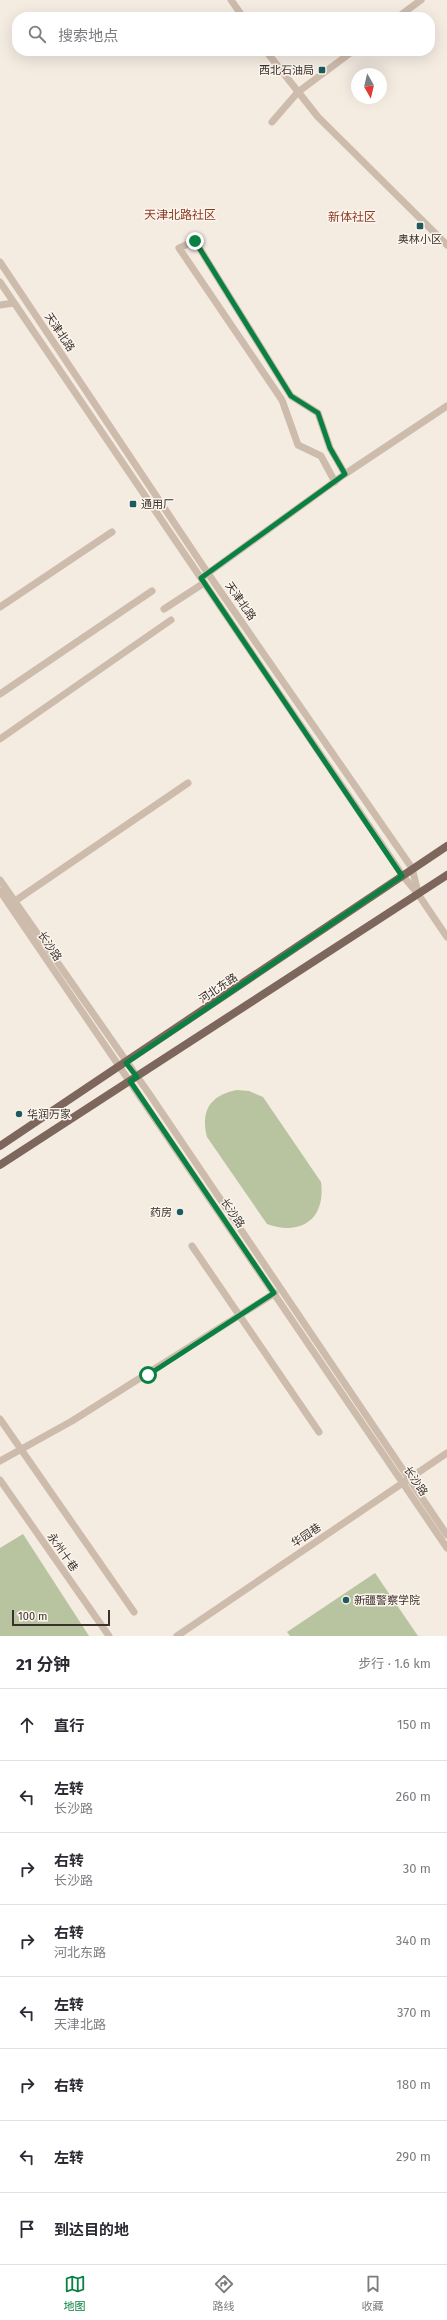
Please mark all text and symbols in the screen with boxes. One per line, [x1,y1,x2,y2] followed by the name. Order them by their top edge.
[12,12,435,56] search box
[26,23,48,45] icon: search
[58,27,118,45] text: 搜索地点
[259,64,314,77] place label: 西北石油局
[317,65,327,75] marker: 西北石油局
[351,68,387,104] north arrow
[144,208,216,222] district label: 天津北路社区
[328,210,376,224] district label: 新体社区
[415,221,425,231] marker: 奥林小区
[186,232,204,250] route end
[398,233,442,246] place label: 奥林小区
[42,310,77,354] street label: 天津北路
[141,498,174,511] place label: 通用厂
[128,499,138,509] marker: 通用厂
[223,580,259,623] street label: 天津北路
[35,929,64,964] street label: 长沙路
[196,971,240,1006] street label: 河北东路
[27,1108,71,1121] place label: 华润万家
[14,1109,24,1119] marker: 华润万家
[218,1196,247,1231] street label: 长沙路
[150,1206,172,1219] place label: 药房
[175,1207,185,1217] marker: 药房
[139,1366,157,1384] route start
[401,1464,430,1499] street label: 长沙路
[289,1521,324,1550] street label: 华园巷
[45,1531,81,1574] street label: 永州十巷
[354,1594,420,1607] place label: 新疆警察学院
[341,1595,351,1605] marker: 新疆警察学院
[12,1608,110,1627] scale bar
[18,1610,47,1623] text: 100 m
[16,1654,70,1675] text: 21 分钟
[358,1656,431,1671] text: 步行 · 1.6 km
[16,1714,38,1736] icon: ahead
[54,1717,84,1735] text: 直行
[397,1717,431,1732] text: 150 m
[54,1780,84,1798] text: 左转
[16,1786,38,1808] icon: left
[396,1789,431,1804] text: 260 m
[54,1801,93,1816] text: 长沙路
[54,1852,84,1870] text: 右转
[16,1858,38,1880] icon: right
[403,1861,431,1876] text: 30 m
[54,1873,93,1888] text: 长沙路
[54,1924,84,1942] text: 右转
[16,1930,38,1952] icon: right
[396,1933,431,1948] text: 340 m
[54,1945,106,1960] text: 河北东路
[54,1996,84,2014] text: 左转
[16,2002,38,2024] icon: left
[397,2005,431,2020] text: 370 m
[54,2017,106,2032] text: 天津北路
[16,2074,38,2096] icon: right
[54,2077,84,2095] text: 右转
[396,2077,431,2092] text: 180 m
[16,2146,38,2168] icon: left
[54,2149,84,2167] text: 左转
[396,2149,431,2164] text: 290 m
[16,2218,38,2240] icon: arrive
[54,2221,129,2239] text: 到达目的地
[64,2273,86,2313] tab: 地图
[213,2273,235,2313] tab: 路线
[362,2273,384,2313] tab: 收藏

